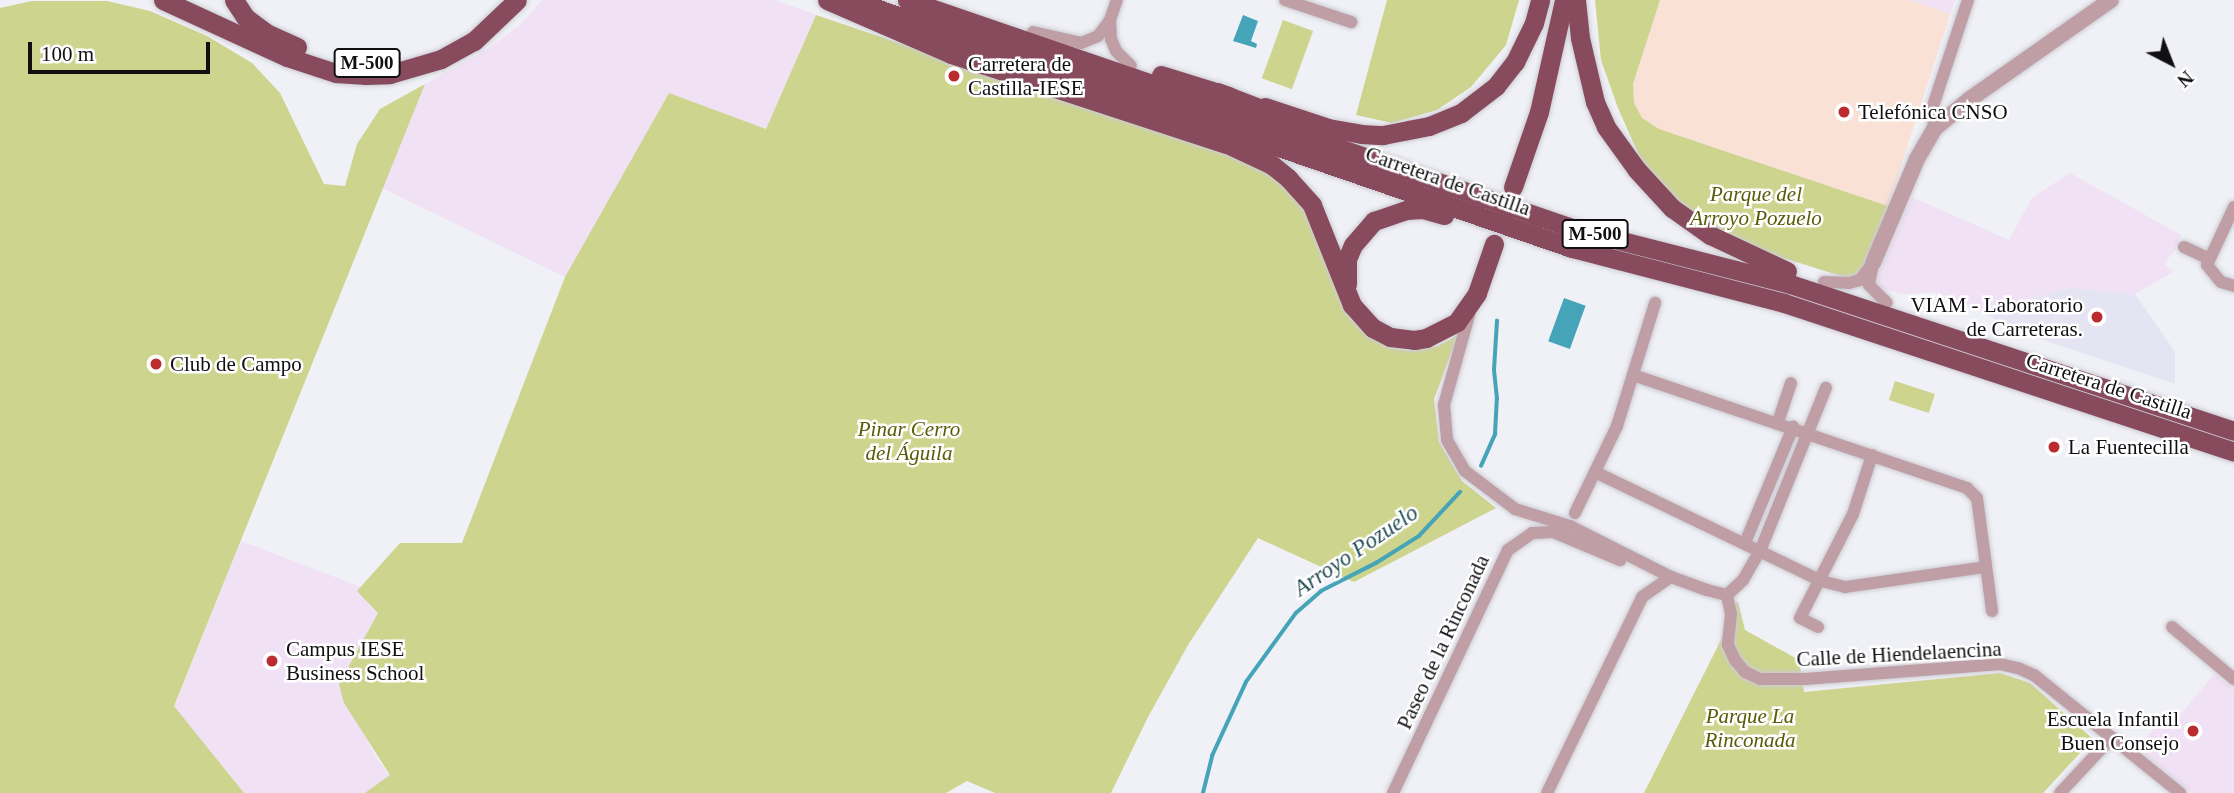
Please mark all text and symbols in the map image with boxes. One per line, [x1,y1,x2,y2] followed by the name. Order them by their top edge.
[32,28,214,72] scale bar
[2136,28,2206,98] north arrow
[41,42,94,66] text: 100 m
[332,48,402,78] road number: M-500
[968,51,1083,101] place label: Carretera de Castilla-IESE
[2173,67,2198,91] text: N
[946,68,962,84] marker: Carretera de Castilla-IESE
[1858,99,2008,125] place label: Telefónica CNSO
[1836,104,1852,120] marker: Telefónica CNSO
[1362,141,1534,221] street label: Carretera de Castilla
[1690,181,1822,231] park label: Parque del Arroyo Pozuelo
[1560,218,1630,250] road number: M-500
[1910,292,2083,342] place label: VIAM - Laboratorio de Carreteras.
[2089,309,2105,325] marker: VIAM - Laboratorio de Carreteras.
[2023,347,2195,425] street label: Carretera de Castilla
[170,351,302,377] place label: Club de Campo
[148,356,164,372] marker: Club de Campo
[858,416,960,466] park label: Pinar Cerro del Águila
[2068,434,2189,460] place label: La Fuentecilla
[2046,439,2062,455] marker: La Fuentecilla
[1289,499,1423,603] water label: Arroyo Pozuelo
[1392,551,1494,733] street label: Paseo de la Rinconada
[286,636,424,686] place label: Campus IESE Business School
[1796,636,2002,672] street label: Calle de Hiendelaencina
[264,653,280,669] marker: Campus IESE Business School
[1705,703,1795,753] park label: Parque La Rinconada
[2047,706,2179,756] place label: Escuela Infantil Buen Consejo
[2185,723,2201,739] marker: Escuela Infantil Buen Consejo

